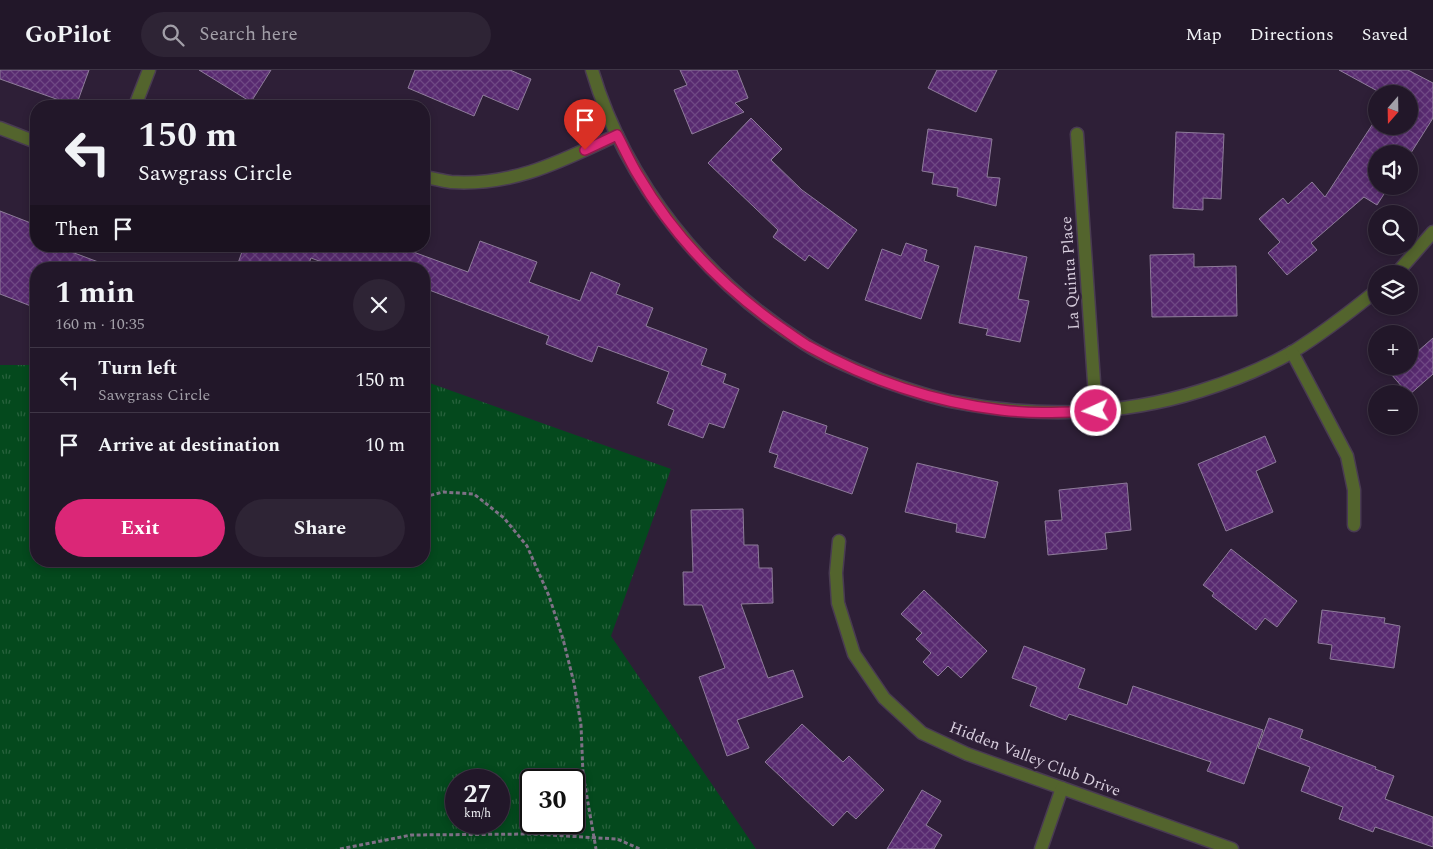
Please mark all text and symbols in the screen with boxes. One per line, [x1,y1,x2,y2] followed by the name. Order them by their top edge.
[141,12,491,57] search box
[25,17,111,53] text: GoPilot
[199,20,298,49] text: Search here
[159,21,187,49] icon: search
[1186,21,1222,48] text: Map
[1250,21,1334,48] text: Directions
[1362,21,1408,48] text: Saved
[1368,85,1418,135] north arrow
[1368,85,1418,435] map controls
[564,99,606,150] pin
[571,106,599,134] icon: arrive
[138,109,237,162] text: 150 m
[55,120,120,185] icon: left
[1368,145,1418,195] button: sound
[138,157,293,190] text: Sawgrass Circle
[1368,205,1418,255] button: search
[55,215,99,244] text: Then
[109,215,137,243] icon: arrive
[1054,215,1086,331] street label: La Quinta Place
[1368,265,1418,315] button: layers
[55,270,135,316] text: 1 min
[353,279,405,331] button: close
[55,312,145,336] text: 160 m · 10:35
[1368,325,1418,375] button: +
[98,354,177,383] text: Turn left
[55,366,83,394] icon: left
[355,366,405,395] text: 150 m
[98,383,210,407] text: Sawgrass Circle
[1069,384,1121,436] position arrow
[1368,385,1418,435] button: −
[55,431,83,459] icon: arrive
[98,431,280,460] text: Arrive at destination
[365,431,405,460] text: 10 m
[55,499,225,557] button: Exit
[235,499,405,557] button: Share
[946,715,1124,803] street label: Hidden Valley Club Drive
[520,769,585,834] speed limit sign: 30
[463,776,492,814] text: 27
[464,804,491,823] text: km/h

